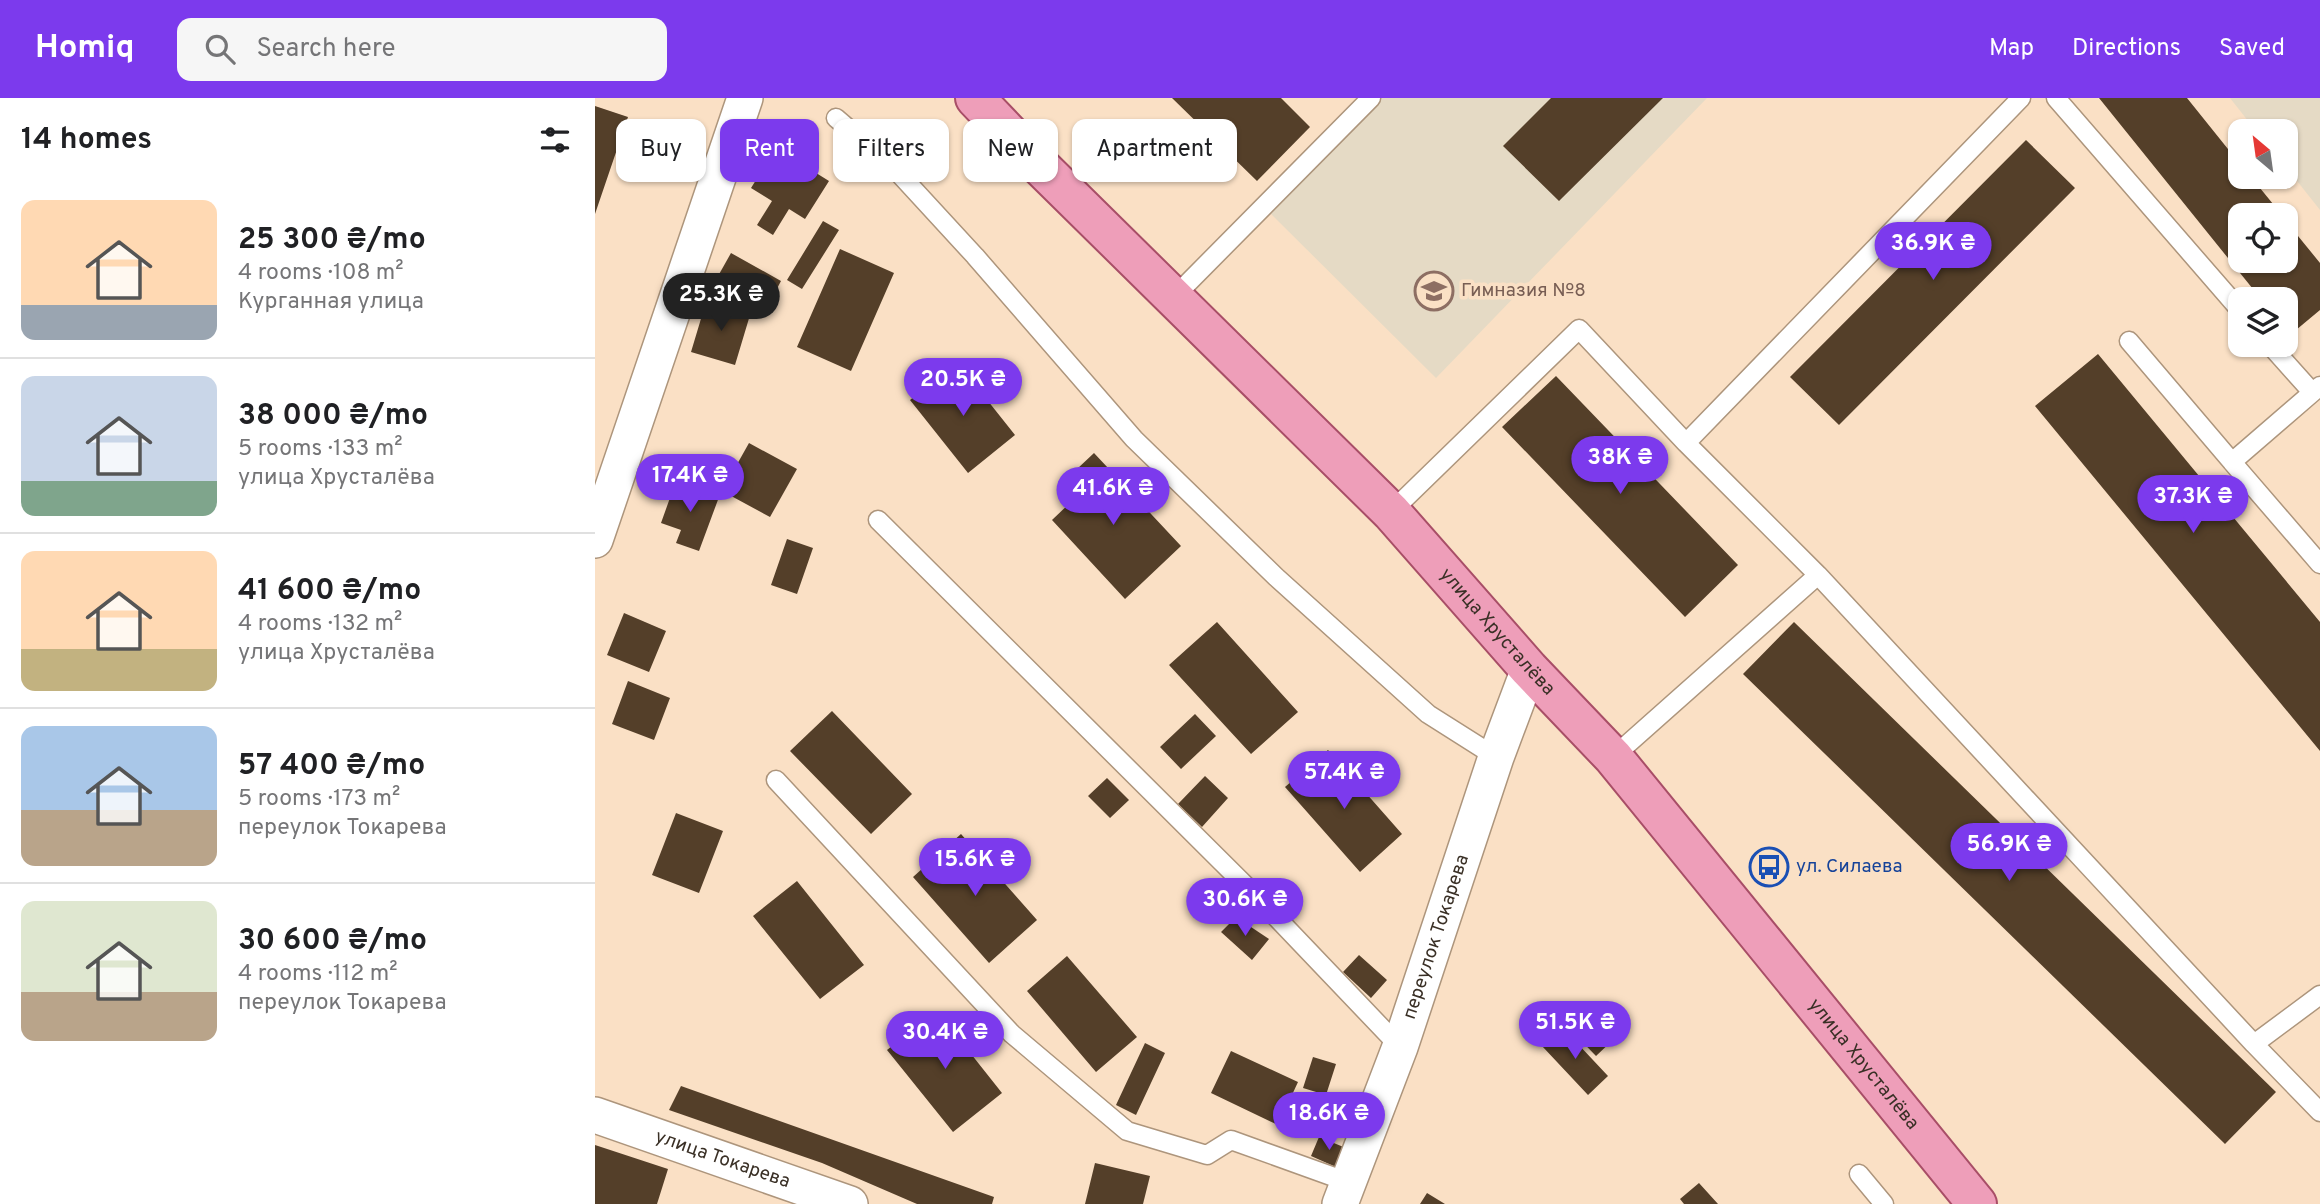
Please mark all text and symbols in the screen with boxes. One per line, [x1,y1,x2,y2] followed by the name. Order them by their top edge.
[177,18,667,81] search box
[35,28,135,70] text: Homiq
[201,30,239,68] icon: search
[257,33,395,66] text: Search here
[1989,34,2034,64] text: Map
[2072,34,2181,64] text: Directions
[2219,34,2285,64] text: Saved
[616,119,706,182] chip: Buy
[720,119,819,182] chip: Rent
[833,119,949,182] chip: Filters
[963,119,1058,182] chip: New
[1072,119,1237,182] chip: Apartment
[2228,119,2298,189] north arrow
[2228,119,2298,357] map controls
[536,121,574,159] icon: filters
[21,122,152,159] text: 14 homes
[2228,203,2298,273] button: locate
[238,222,426,259] text: 25 300 ₴/mo
[1868,222,1998,282] pin: 36.9K ₴
[77,228,161,312] icon: home
[1891,230,1975,259] text: 36.9K ₴
[238,259,404,288] text: 4 rooms · 108 m²
[1413,270,1455,312] school or university icon: Гимназия №8
[656,274,786,333] pin: 25.3K ₴
[1461,279,1586,303] place label: Гимназия №8
[679,281,763,310] text: 25.3K ₴
[2228,287,2298,357] button: layers
[238,288,424,317] text: Курганная улица
[898,358,1028,418] pin: 20.5K ₴
[920,366,1006,395] text: 20.5K ₴
[238,398,428,435] text: 38 000 ₴/mo
[77,404,161,488] icon: home
[238,435,403,464] text: 5 rooms · 133 m²
[1571,436,1669,496] pin: 38K ₴
[1587,444,1653,473] text: 38K ₴
[625,454,755,514] pin: 17.4K ₴
[652,462,728,491] text: 17.4K ₴
[238,464,435,493] text: улица Хрусталёва
[1048,468,1178,527] pin: 41.6K ₴
[1073,475,1153,504] text: 41.6K ₴
[2128,476,2258,535] pin: 37.3K ₴
[2153,483,2233,512] text: 37.3K ₴
[1434,563,1560,701] street label: улица Хрусталёва
[238,573,421,610] text: 41 600 ₴/mo
[77,579,161,663] icon: home
[238,610,402,639] text: 4 rooms · 132 m²
[238,639,435,668] text: улица Хрусталёва
[238,748,425,785] text: 57 400 ₴/mo
[1279,752,1409,811] pin: 57.4K ₴
[77,754,161,838] icon: home
[1304,759,1385,788] text: 57.4K ₴
[238,785,400,814] text: 5 rooms · 173 m²
[238,814,447,843] text: переулок Токарева
[1944,824,2074,883] pin: 56.9K ₴
[1966,831,2052,860] text: 56.9K ₴
[910,838,1040,898] pin: 15.6K ₴
[935,846,1015,875] text: 15.6K ₴
[1748,846,1790,888] bus stop icon: ул. Силаева
[1398,851,1475,1023] street label: переулок Токарева
[1796,855,1903,879] place label: ул. Силаева
[1180,878,1310,938] pin: 30.6K ₴
[1202,886,1288,915] text: 30.6K ₴
[238,923,427,960] text: 30 600 ₴/mo
[77,929,161,1013] icon: home
[238,960,398,989] text: 4 rooms · 112 m²
[238,989,447,1018] text: переулок Токарева
[1803,994,1924,1135] street label: улица Хрусталёва
[1510,1002,1640,1061] pin: 51.5K ₴
[1535,1009,1615,1038] text: 51.5K ₴
[880,1012,1010,1071] pin: 30.4K ₴
[902,1019,988,1048] text: 30.4K ₴
[1264,1093,1394,1152] pin: 18.6K ₴
[1289,1100,1369,1129] text: 18.6K ₴
[652,1125,793,1194] street label: улица Токарева

